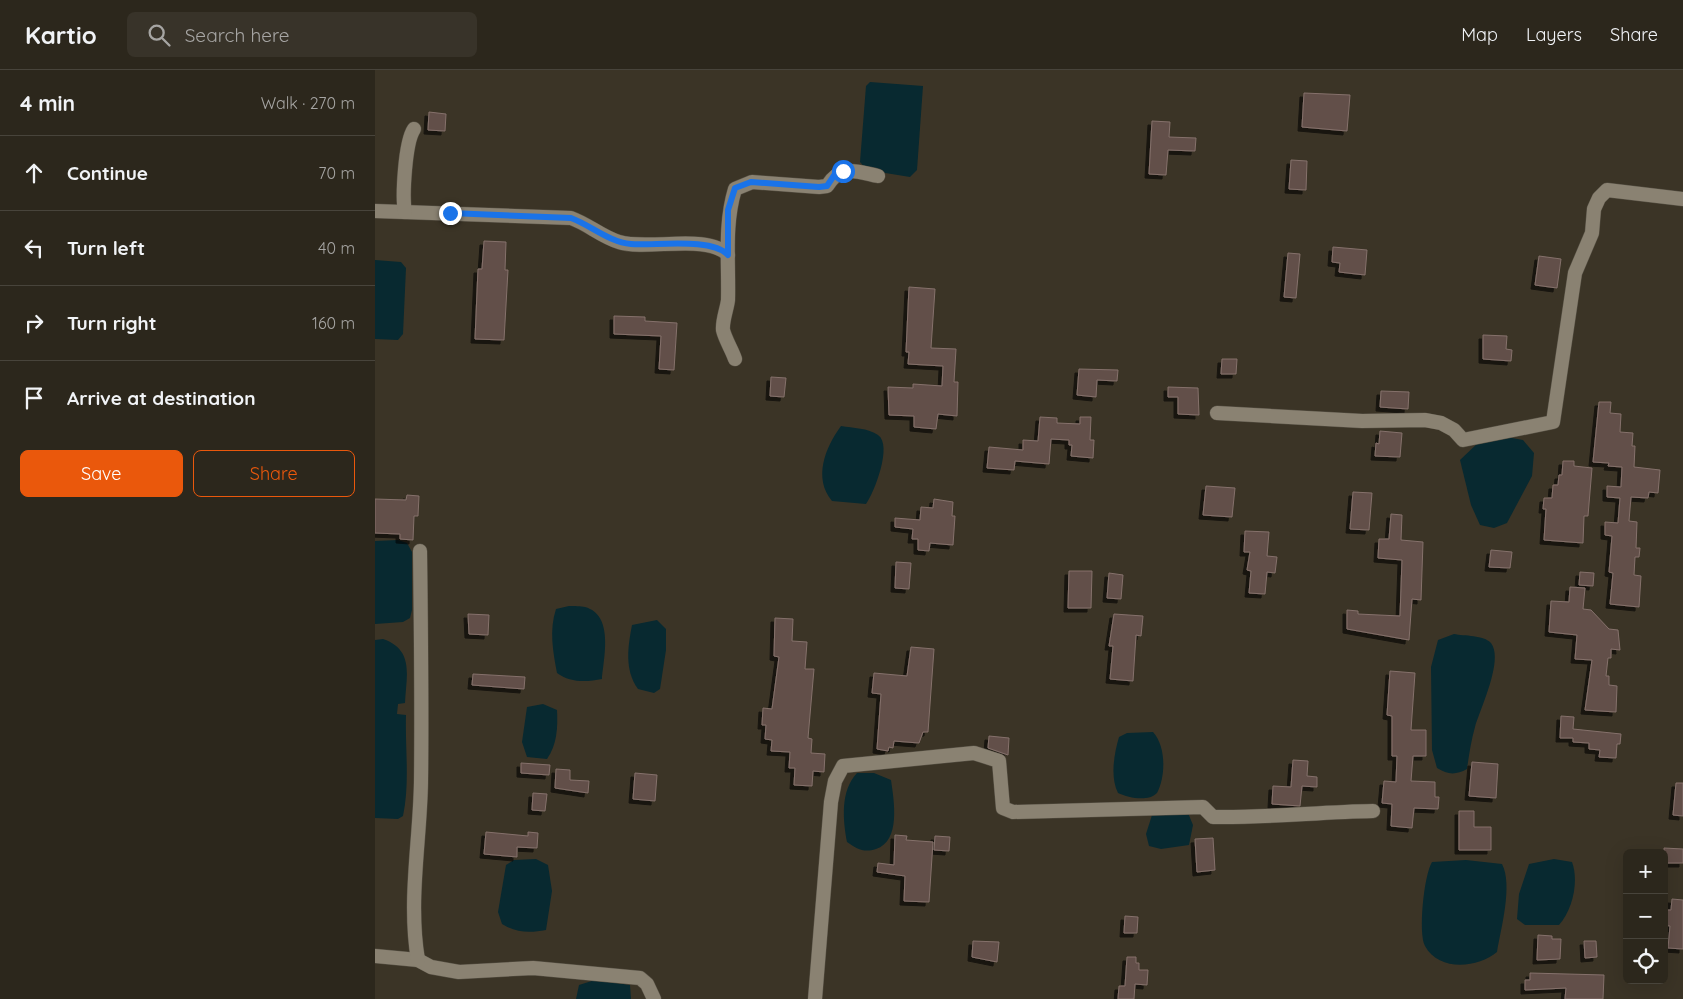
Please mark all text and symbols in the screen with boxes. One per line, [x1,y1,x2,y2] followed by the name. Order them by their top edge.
[127,12,477,57] search box
[25,20,97,50] text: Kartio
[145,21,173,49] icon: search
[185,23,290,47] text: Search here
[1461,23,1498,46] text: Map
[1526,23,1582,46] text: Layers
[1610,23,1658,46] text: Share
[20,90,75,116] text: 4 min
[261,93,355,113] text: Walk · 270 m
[20,159,48,187] icon: ahead
[832,160,855,183] route start
[67,161,148,185] text: Continue
[318,163,355,183] text: 70 m
[439,202,462,225] route end
[20,234,48,262] icon: left
[67,236,145,260] text: Turn left
[318,238,355,258] text: 40 m
[20,309,48,337] icon: right
[67,311,156,335] text: Turn right
[312,313,355,333] text: 160 m
[20,384,48,412] icon: arrive
[67,386,256,410] text: Arrive at destination
[20,450,183,497] button: Save
[193,450,355,497] button: Share
[1623,849,1668,984] map controls
[1623,849,1668,894] button: +
[1623,894,1668,939] button: −
[1623,939,1668,984] button: locate

